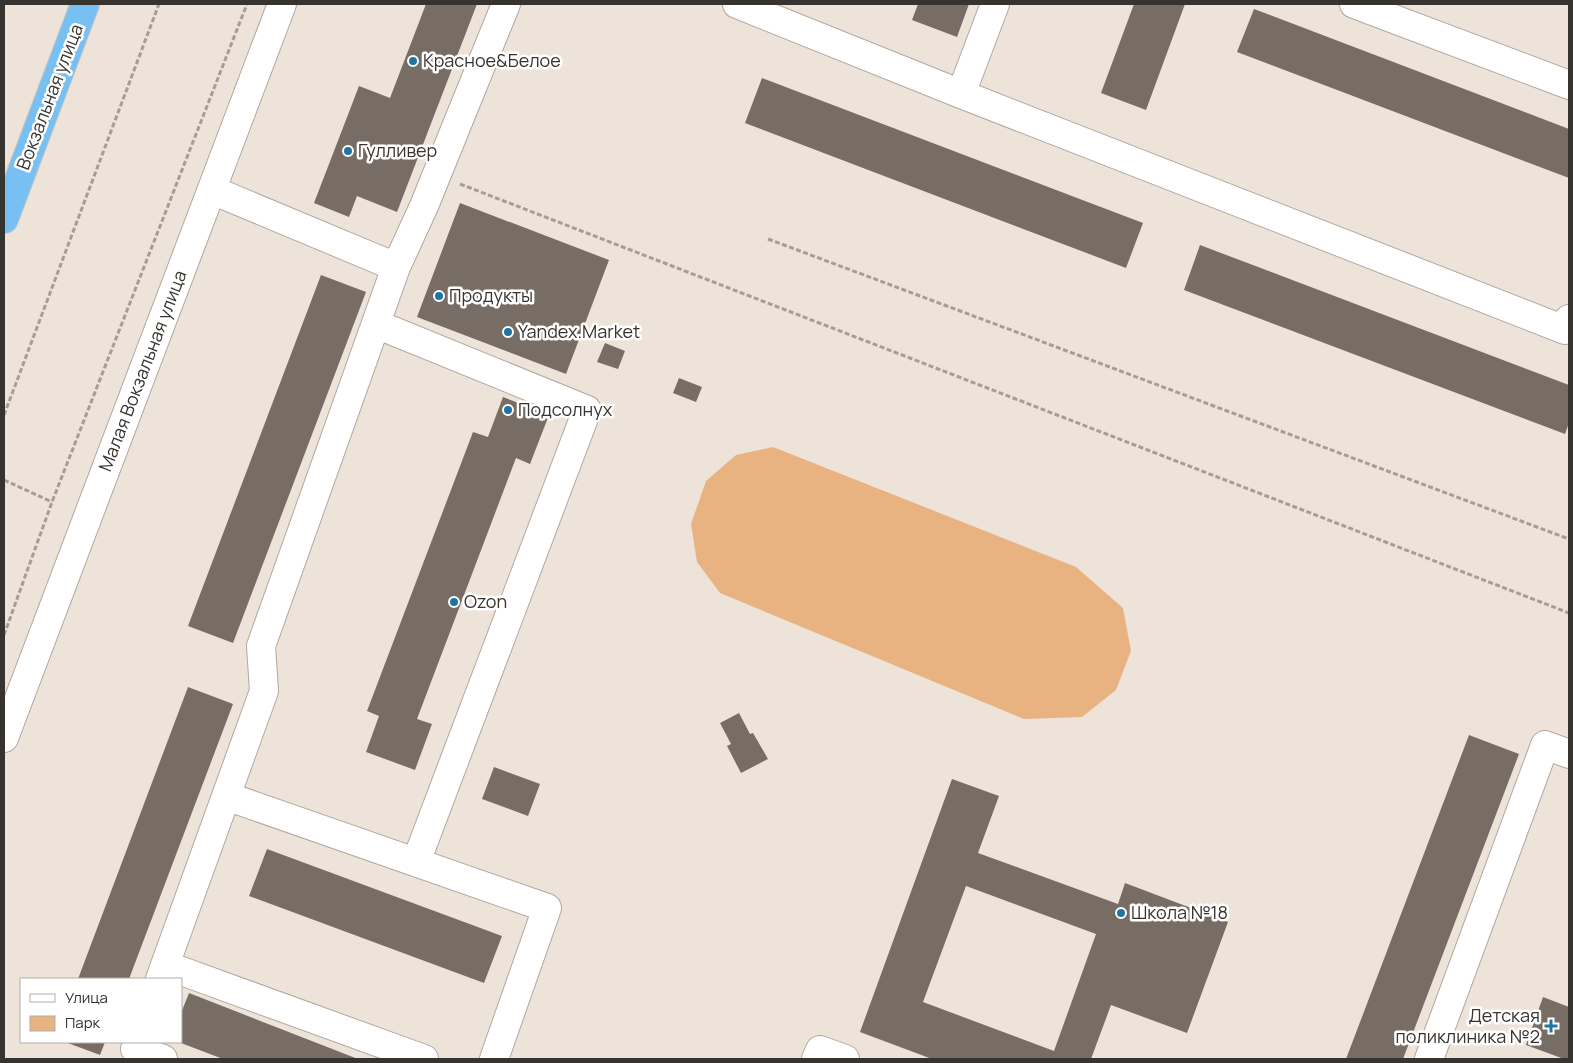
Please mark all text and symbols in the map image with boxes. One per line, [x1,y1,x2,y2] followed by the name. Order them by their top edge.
[10,20,88,173] street label: Вокзальная улица
[423,48,561,72] place label: Красное&Белое
[407,55,419,67] marker: Красное&Белое
[358,138,437,162] place label: Гулливер
[342,145,354,157] marker: Гулливер
[93,267,192,475] street label: Малая Вокзальная улица
[449,283,533,307] place label: Продукты
[433,290,445,302] marker: Продукты
[518,319,640,343] place label: Yandex.Market
[502,326,514,338] marker: Yandex.Market
[518,397,613,421] place label: Подсолнух
[502,404,514,416] marker: Подсолнух
[464,589,507,613] place label: Ozon
[448,596,460,608] marker: Ozon
[1131,900,1228,924] place label: Школа №18
[1115,907,1127,919] marker: Школа №18
[20,978,182,1043] legend
[65,987,108,1008] text: Улица
[1396,1003,1540,1048] place label: Детская поликлиника №2
[65,1012,101,1033] text: Парк
[1544,1019,1558,1033] marker: Детская поликлиника №2

